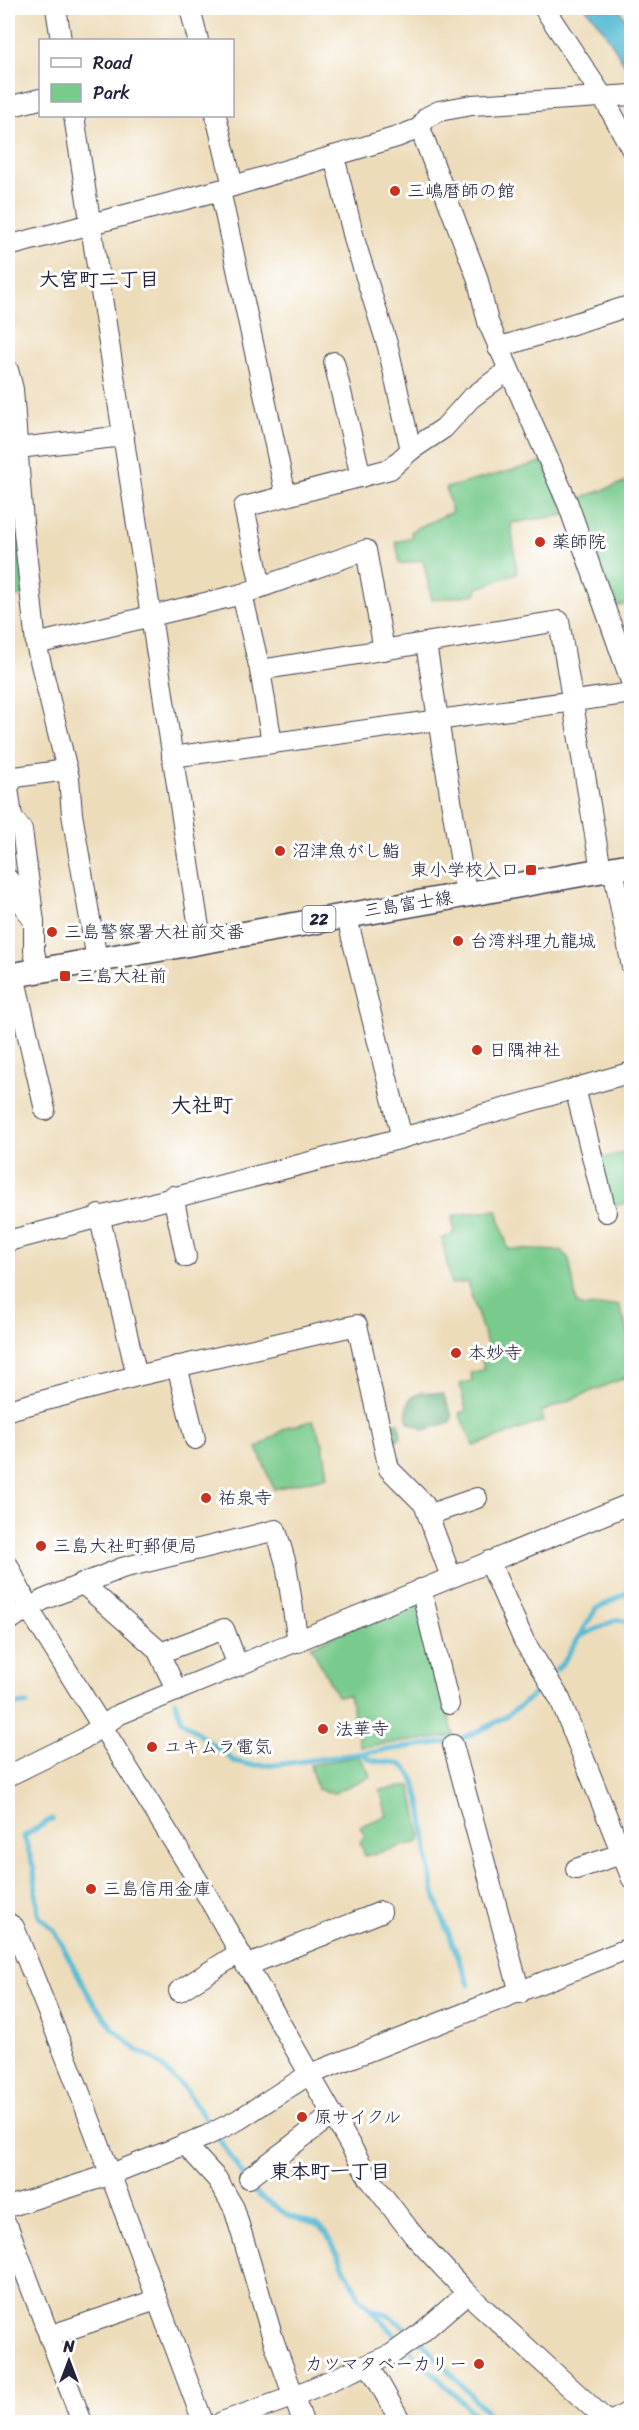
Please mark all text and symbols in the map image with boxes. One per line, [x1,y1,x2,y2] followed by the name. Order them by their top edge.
[39,39,234,117] legend
[93,47,133,79] text: Road
[93,77,130,109] text: Park
[407,175,515,207] place label: 三嶋暦師の館
[388,184,402,198] marker: 三嶋暦師の館
[39,262,159,297] district label: 大宮町二丁目
[552,526,606,558] place label: 薬師院
[533,535,547,549] marker: 薬師院
[292,835,400,867] place label: 沼津魚がし鮨
[273,844,287,858] marker: 沼津魚がし鮨
[411,854,519,886] place label: 東小学校入口
[524,863,538,877] marker: 東小学校入口
[361,881,455,927] street label: 三島富士線
[302,906,336,932] road number: 22
[64,916,244,948] place label: 三島警察署大社前交番
[45,925,59,939] marker: 三島警察署大社前交番
[470,925,596,957] place label: 台湾料理九龍城
[451,934,465,948] marker: 台湾料理九龍城
[77,960,167,992] place label: 三島大社前
[58,969,72,983] marker: 三島大社前
[489,1034,561,1066] place label: 日隅神社
[470,1043,484,1057] marker: 日隅神社
[171,1086,234,1124] district label: 大社町
[468,1337,522,1369] place label: 本妙寺
[449,1346,463,1360] marker: 本妙寺
[218,1482,272,1514] place label: 祐泉寺
[199,1491,213,1505] marker: 祐泉寺
[53,1530,197,1562] place label: 三島大社町郵便局
[34,1539,48,1553] marker: 三島大社町郵便局
[335,1713,389,1745] place label: 法華寺
[316,1722,330,1736] marker: 法華寺
[164,1731,272,1763] place label: ユキムラ電気
[145,1740,159,1754] marker: ユキムラ電気
[103,1873,211,1905] place label: 三島信用金庫
[84,1882,98,1896] marker: 三島信用金庫
[314,2101,401,2133] place label: 原サイクル
[295,2110,309,2124] marker: 原サイクル
[270,2154,390,2189] district label: 東本町一丁目
[39,2331,99,2391] north arrow
[62,2332,75,2361] text: N
[305,2348,467,2380] place label: カツマタベーカリー
[472,2357,486,2371] marker: カツマタベーカリー

